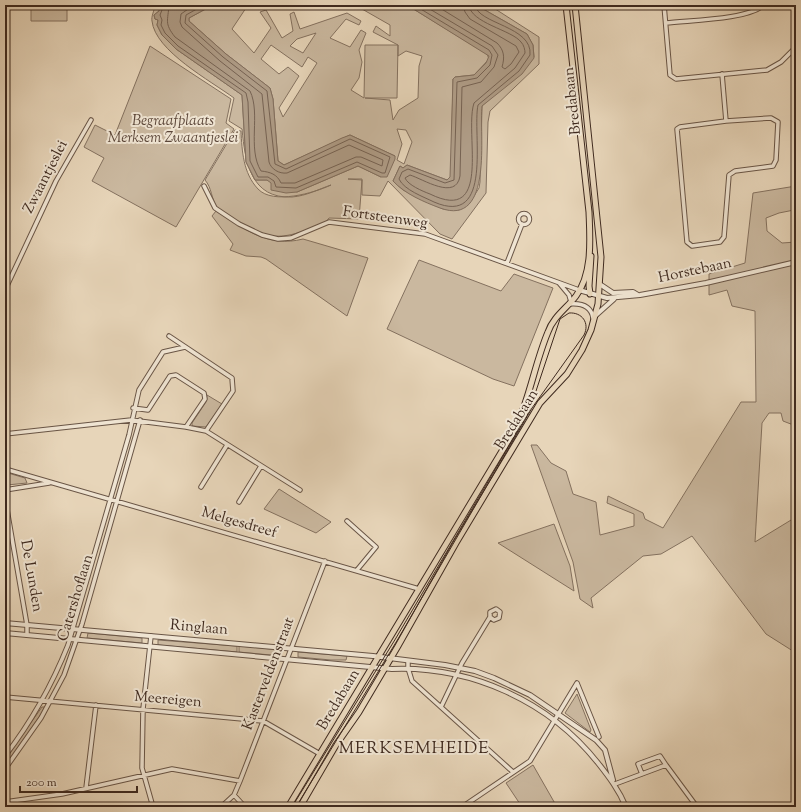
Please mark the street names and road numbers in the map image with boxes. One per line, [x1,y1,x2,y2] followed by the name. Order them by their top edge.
[559,66,587,136] street label: Bredabaan
[19,137,73,217] street label: Zwaantjeslei
[341,202,429,234] street label: Fortsteenweg
[656,253,734,289] street label: Horstebaan
[490,385,544,454] street label: Bredabaan
[199,502,280,544] street label: Melgesdreef
[14,538,48,614] street label: De Lunden
[53,552,99,644] street label: Catershoflaan
[238,614,300,734] street label: Kasterveldenstraat
[169,615,229,641] street label: Ringlaan
[312,665,366,735] street label: Bredabaan
[133,687,203,713] street label: Meereigen

